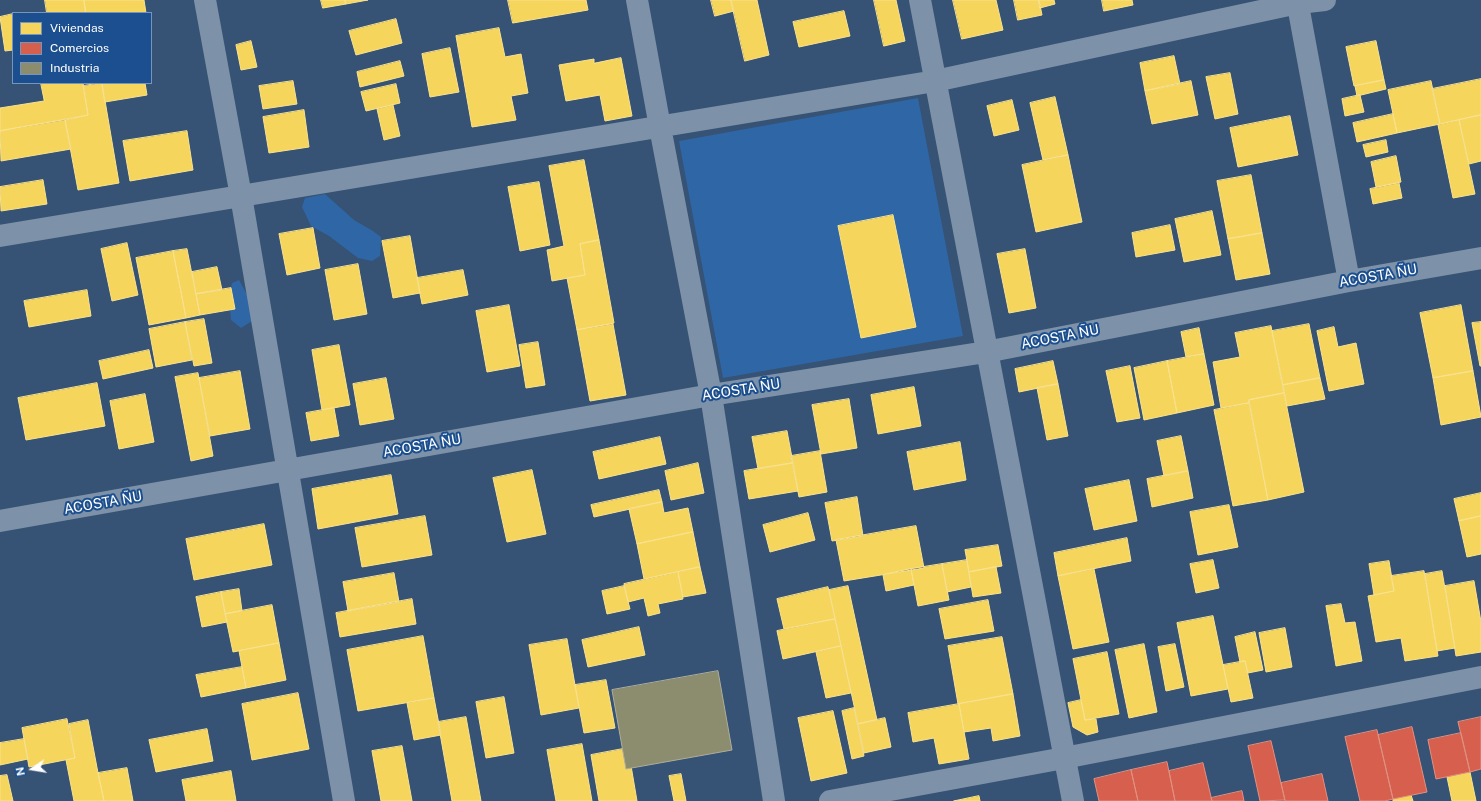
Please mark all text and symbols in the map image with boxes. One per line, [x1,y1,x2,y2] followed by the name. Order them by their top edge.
[12,12,152,84] legend
[50,21,104,35] text: Viviendas
[50,41,109,55] text: Comercios
[50,61,99,75] text: Industria
[1338,261,1418,291] street label: ACOSTA ÑU
[1020,321,1100,353] street label: ACOSTA ÑU
[701,376,781,404] street label: ACOSTA ÑU
[382,431,462,461] street label: ACOSTA ÑU
[63,488,143,518] street label: ACOSTA ÑU
[12,749,52,789] north arrow
[13,766,27,777] text: N

